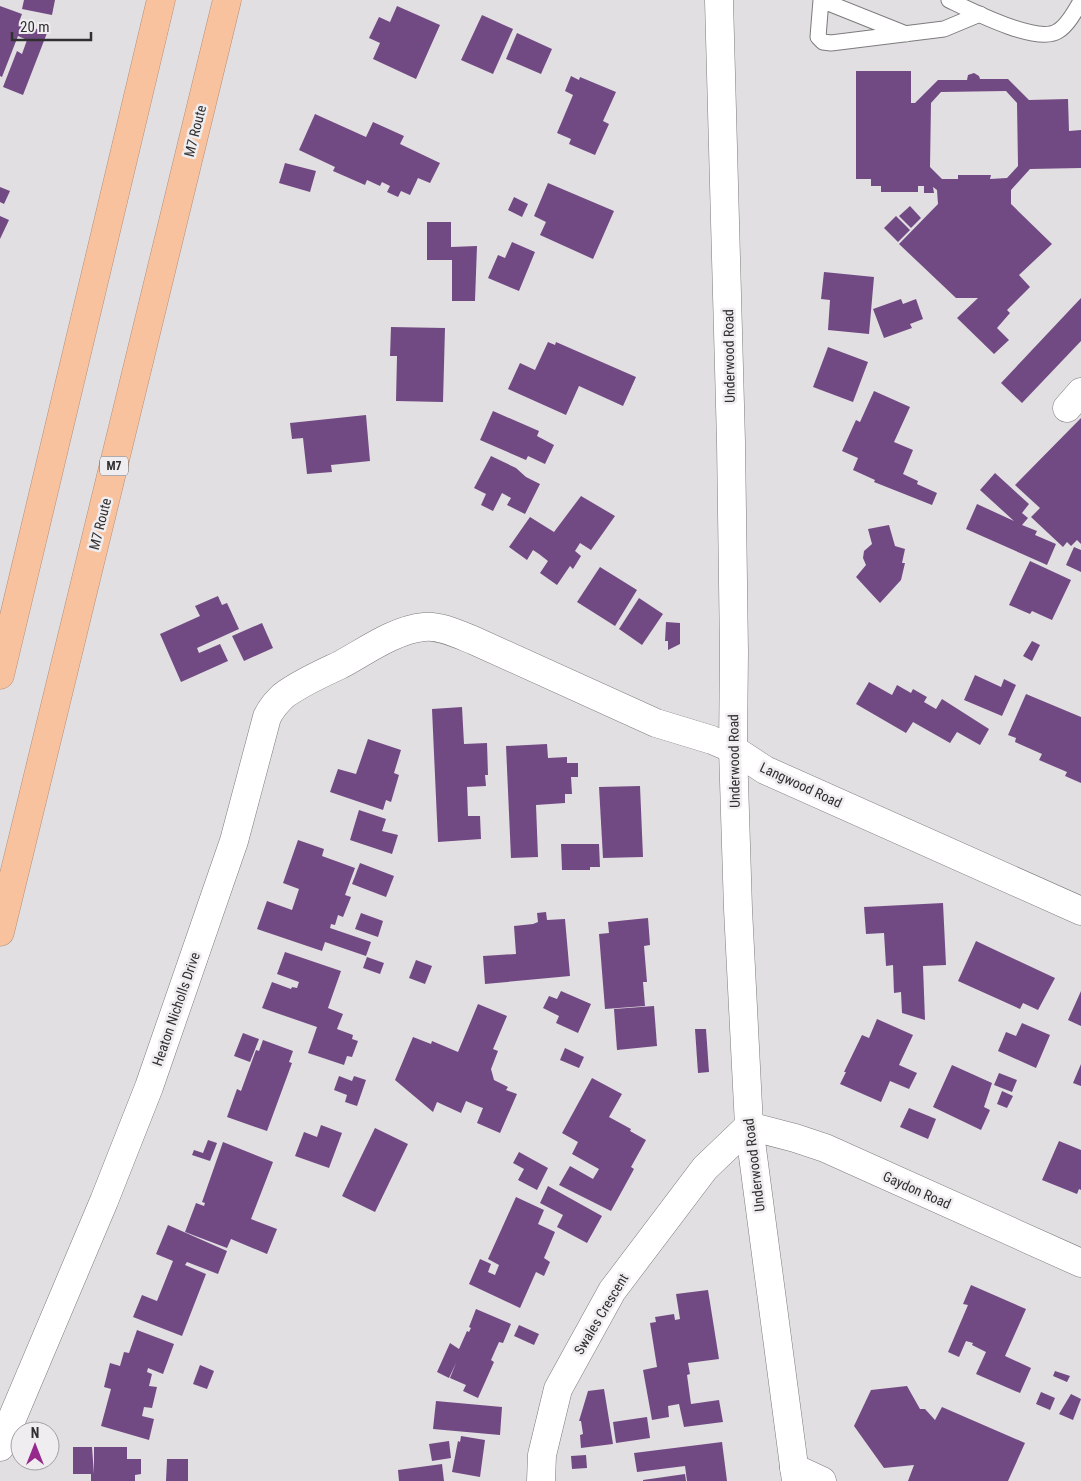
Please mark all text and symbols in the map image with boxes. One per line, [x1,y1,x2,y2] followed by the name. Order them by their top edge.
[12,10,91,42] scale bar
[20,18,50,36] text: 20 m
[181,103,209,158] street label: M7 Route
[720,309,738,403] street label: Underwood Road
[100,456,128,476] road number: M7
[86,496,114,551] street label: M7 Route
[725,714,743,808] street label: Underwood Road
[758,759,844,811] street label: Langwood Road
[149,950,203,1068] street label: Heaton Nicholls Drive
[740,1117,768,1213] street label: Underwood Road
[881,1168,953,1212] street label: Gaydon Road
[571,1271,631,1357] street label: Swales Crescent
[10,1421,60,1471] north arrow
[31,1425,39,1441] text: N

